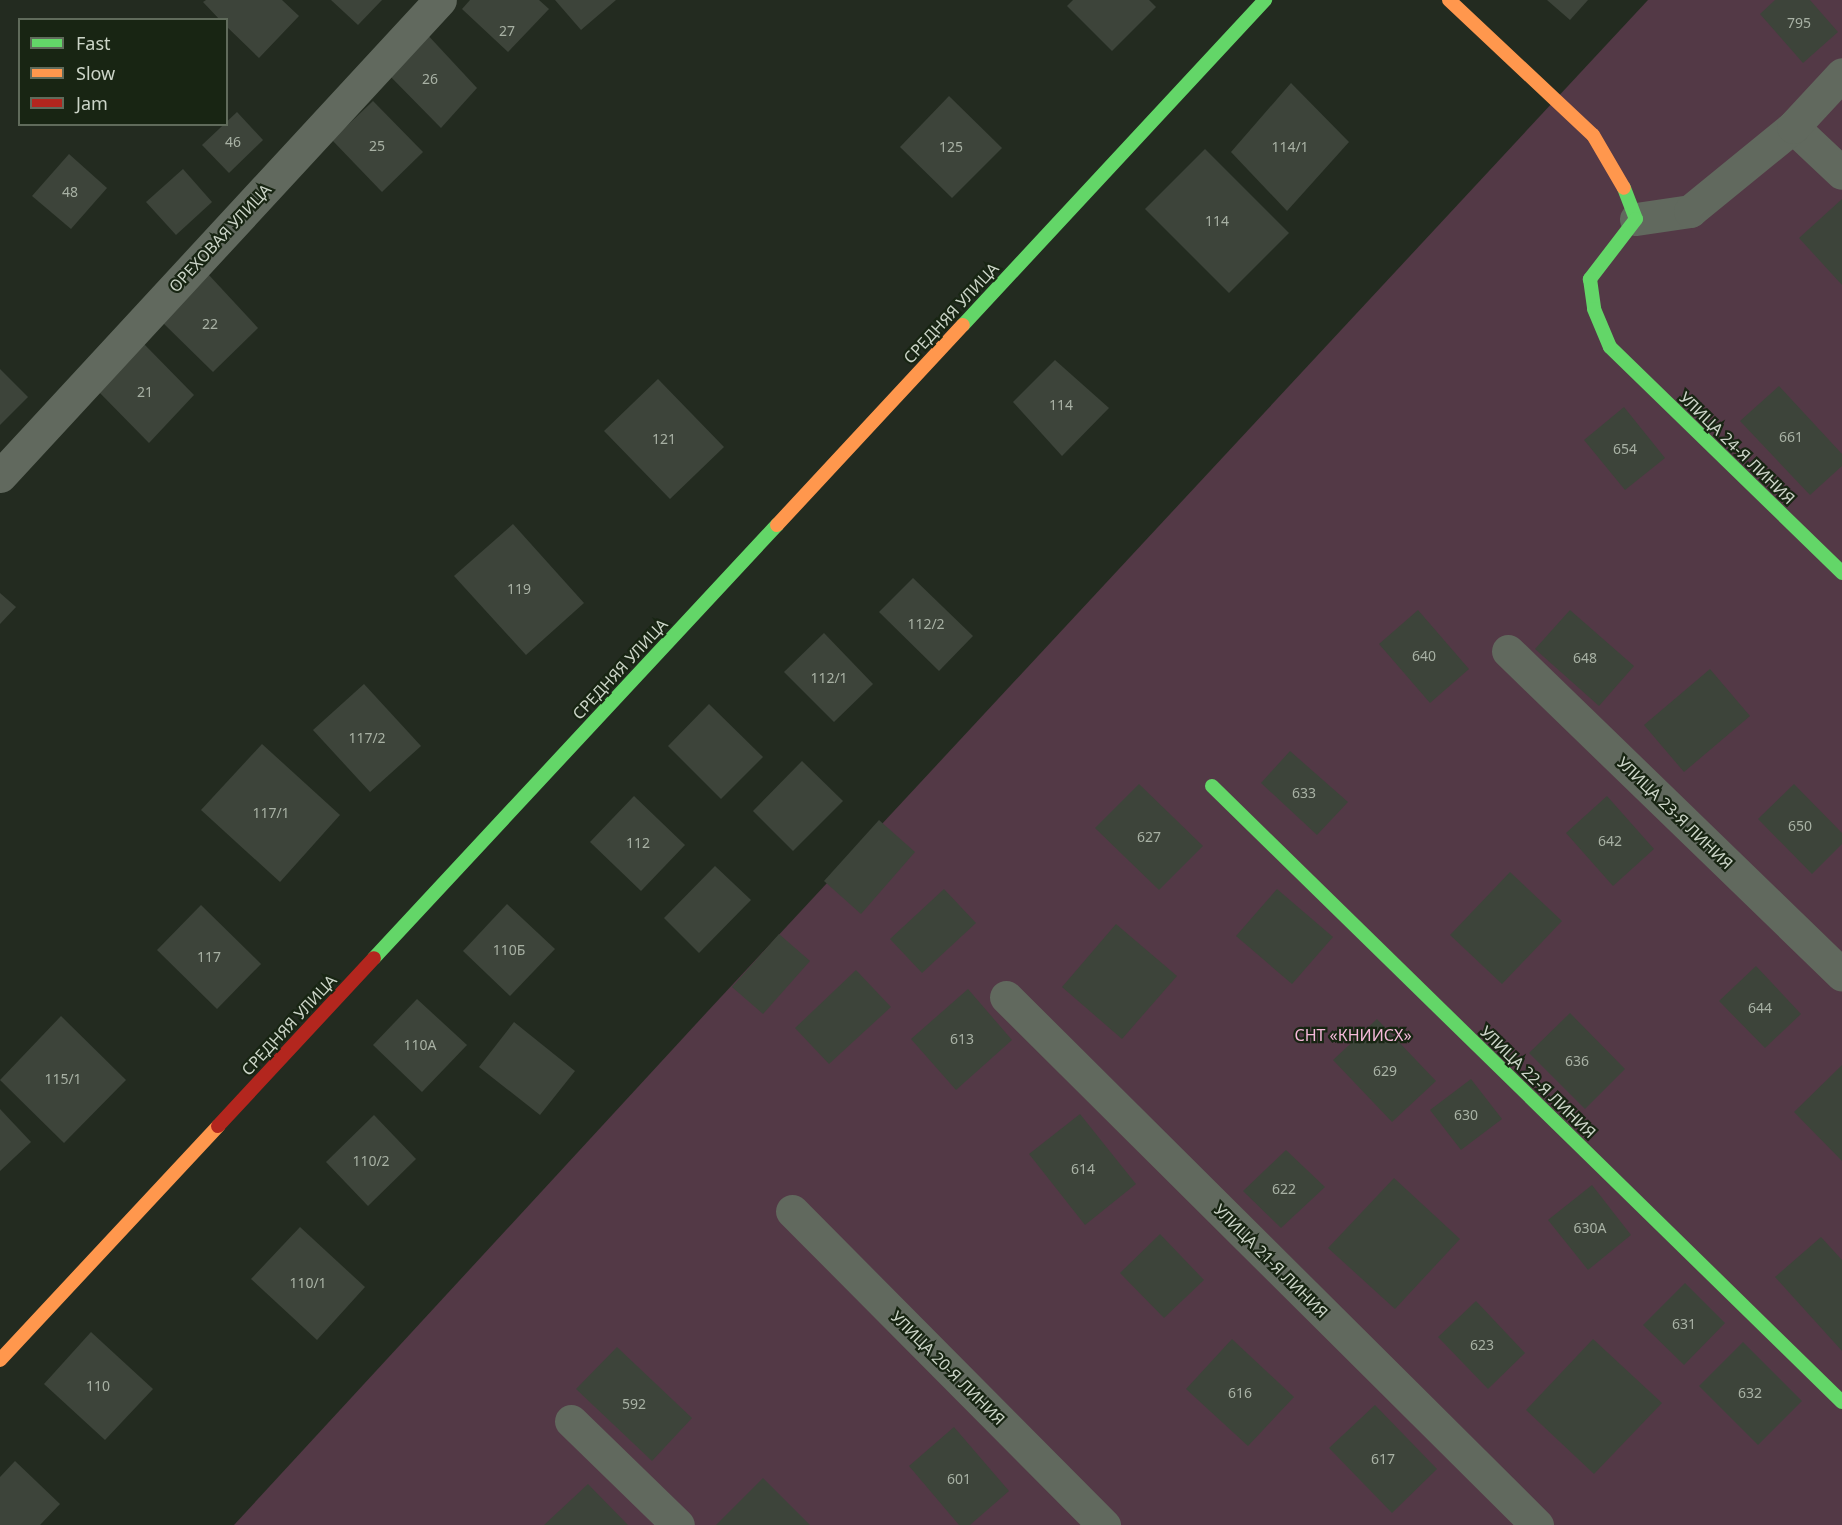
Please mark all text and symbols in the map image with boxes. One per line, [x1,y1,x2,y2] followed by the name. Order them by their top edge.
[1787,15,1811,31] house number: 795
[18,18,228,126] legend
[499,23,515,39] house number: 27
[76,31,111,55] text: Fast
[76,61,115,85] text: Slow
[422,71,438,87] house number: 26
[76,91,108,115] text: Jam
[225,134,241,150] house number: 46
[369,138,385,154] house number: 25
[939,139,963,155] house number: 125
[1271,139,1309,155] house number: 114/1
[165,180,275,296] street label: ОРЕХОВАЯ УЛИЦА
[62,184,78,200] house number: 48
[1205,213,1229,229] house number: 114
[899,259,1003,367] street label: СРЕДНЯЯ УЛИЦА
[202,316,218,332] house number: 22
[137,384,153,400] house number: 21
[1675,388,1799,508] street label: УЛИЦА 24-Я ЛИНИЯ
[1049,397,1073,413] house number: 114
[1779,429,1803,445] house number: 661
[652,431,676,447] house number: 121
[1613,441,1637,457] house number: 654
[507,581,531,597] house number: 119
[568,615,672,723] street label: СРЕДНЯЯ УЛИЦА
[907,616,945,632] house number: 112/2
[1412,648,1436,664] house number: 640
[1573,650,1597,666] house number: 648
[810,670,848,686] house number: 112/1
[348,730,386,746] house number: 117/2
[1613,753,1737,873] street label: УЛИЦА 23-Я ЛИНИЯ
[1292,785,1316,801] house number: 633
[252,805,290,821] house number: 117/1
[1788,818,1812,834] house number: 650
[1137,829,1161,845] house number: 627
[1598,833,1622,849] house number: 642
[626,835,650,851] house number: 112
[493,942,525,958] house number: 110Б
[197,949,221,965] house number: 117
[237,971,341,1079] street label: СРЕДНЯЯ УЛИЦА
[1748,1000,1772,1016] house number: 644
[1476,1022,1600,1142] street label: УЛИЦА 22-Я ЛИНИЯ
[1294,1025,1412,1045] park label: СНТ «КНИИСХ»
[950,1031,974,1047] house number: 613
[404,1037,436,1053] house number: 110А
[1565,1053,1589,1069] house number: 636
[1373,1063,1397,1079] house number: 629
[44,1071,82,1087] house number: 115/1
[1454,1107,1478,1123] house number: 630
[352,1153,390,1169] house number: 110/2
[1071,1161,1095,1177] house number: 614
[1272,1181,1296,1197] house number: 622
[1210,1200,1332,1322] street label: УЛИЦА 21-Я ЛИНИЯ
[1574,1220,1606,1236] house number: 630А
[289,1275,327,1291] house number: 110/1
[887,1307,1009,1429] street label: УЛИЦА 20-Я ЛИНИЯ
[1672,1316,1696,1332] house number: 631
[1470,1337,1494,1353] house number: 623
[86,1378,110,1394] house number: 110
[1228,1385,1252,1401] house number: 616
[1738,1385,1762,1401] house number: 632
[622,1396,646,1412] house number: 592
[1371,1451,1395,1467] house number: 617
[947,1471,971,1487] house number: 601

